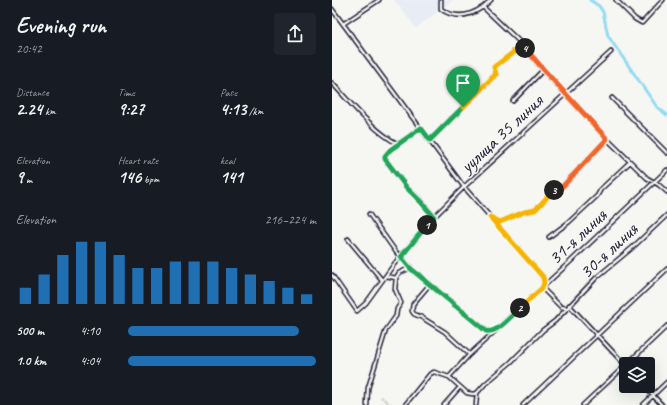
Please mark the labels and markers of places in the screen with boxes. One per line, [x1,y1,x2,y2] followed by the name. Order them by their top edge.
[515,38,535,58] pin: 4
[446,66,480,107] pin
[544,180,564,200] pin: 3
[417,215,437,235] pin: 1
[510,298,530,318] pin: 2

